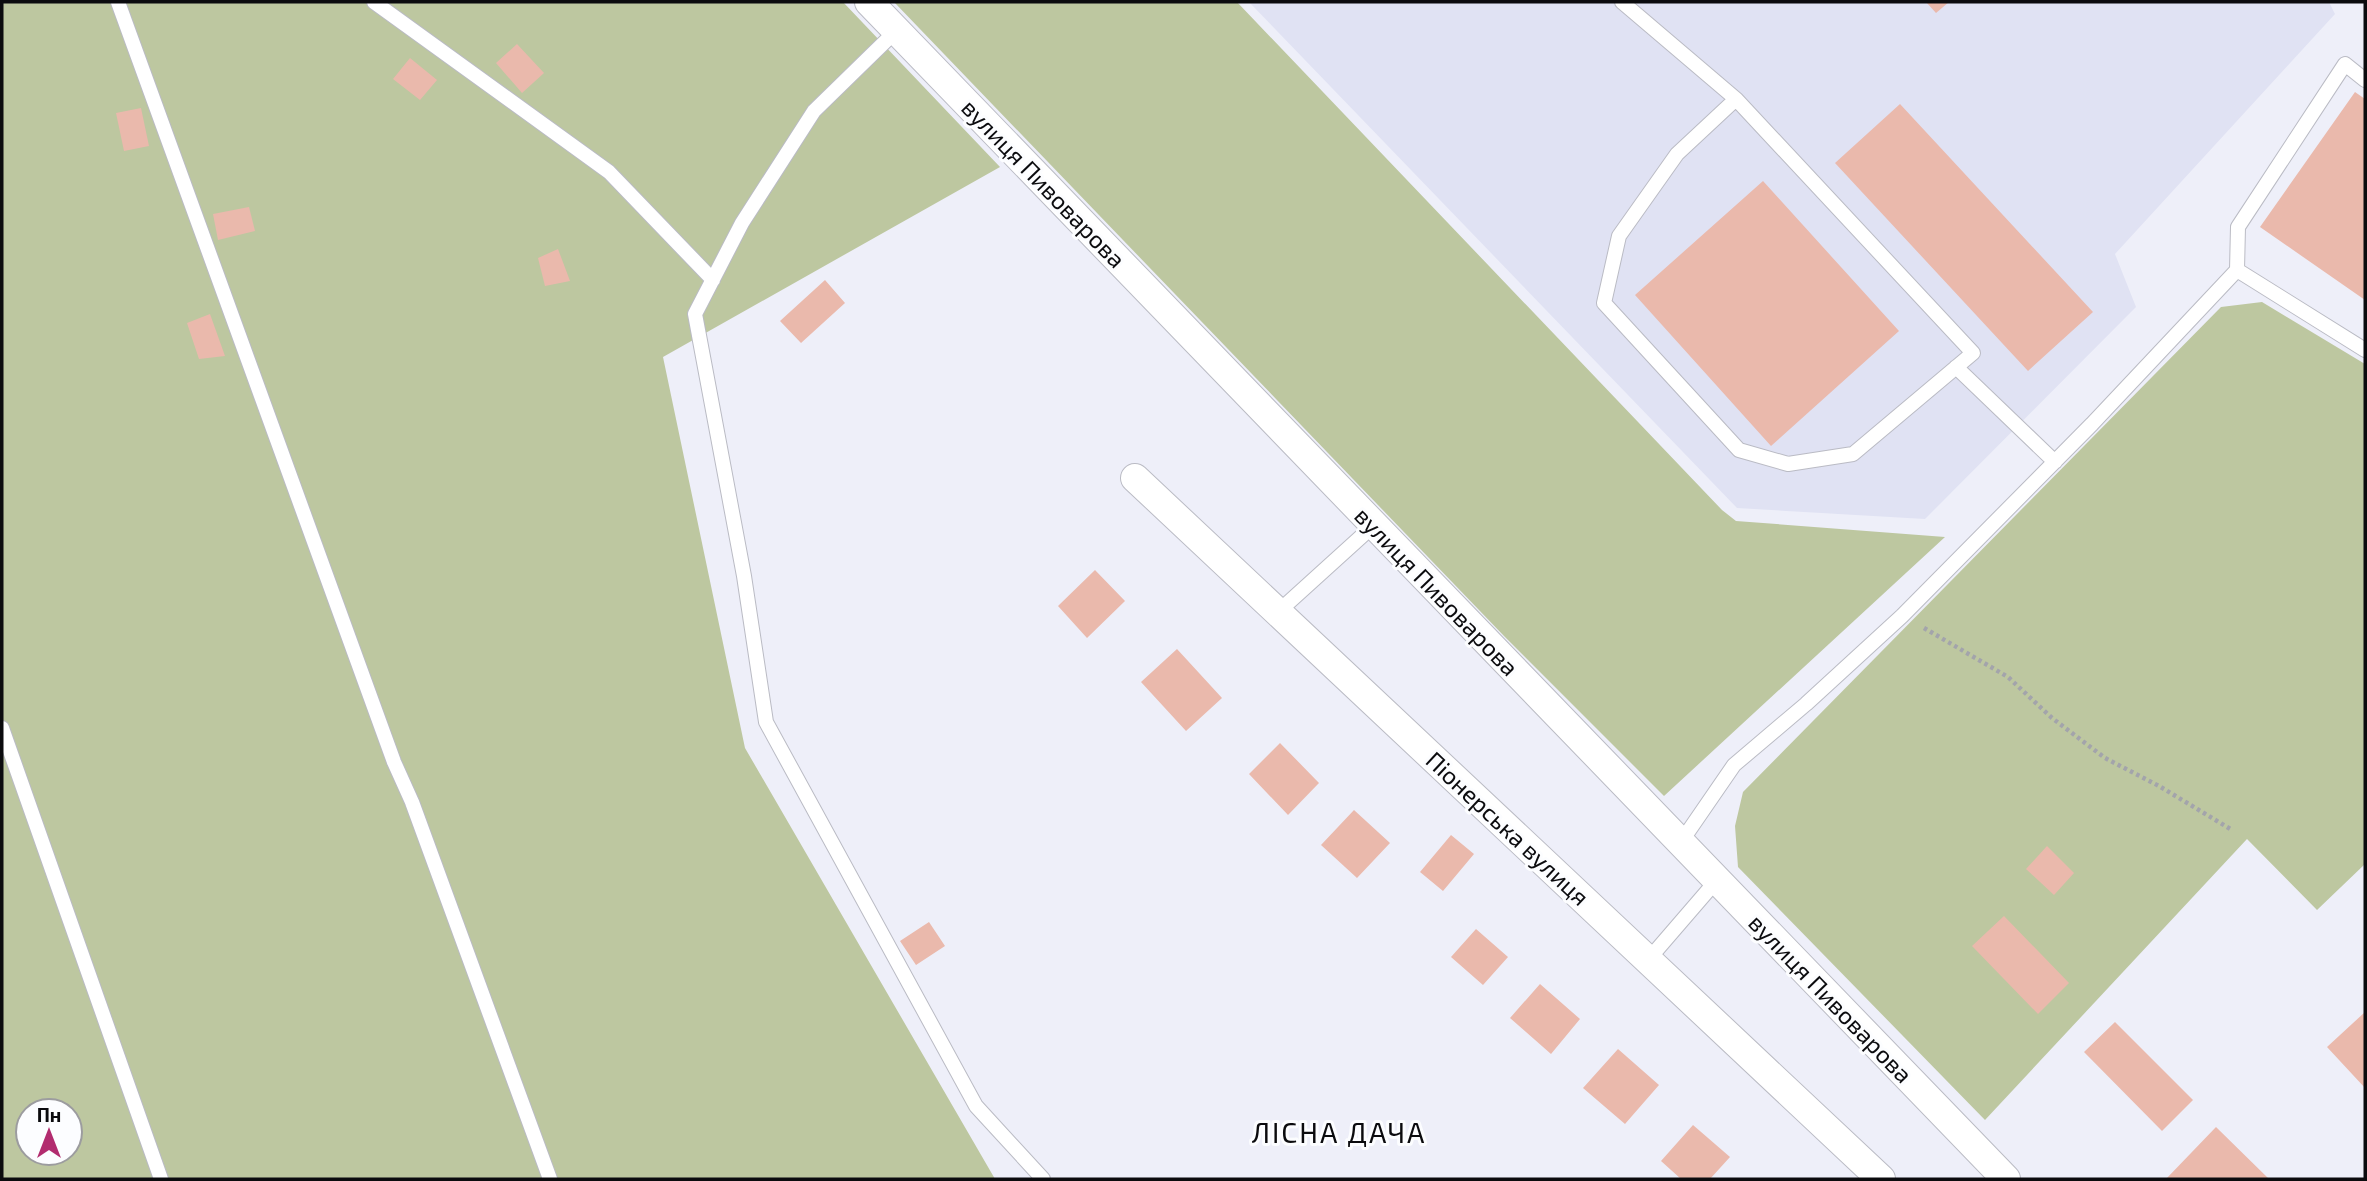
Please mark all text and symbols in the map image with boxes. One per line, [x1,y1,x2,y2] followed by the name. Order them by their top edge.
[955,93,1132,274] street label: вулиця Пивоварова
[1348,501,1525,682] street label: вулиця Пивоварова
[1420,745,1596,912] street label: Піонерська вулиця
[1742,908,1919,1089] street label: вулиця Пивоварова
[14,1097,84,1167] north arrow
[37,1103,61,1126] text: Пн
[1252,1115,1426,1149] district label: ЛІСНА ДАЧА

